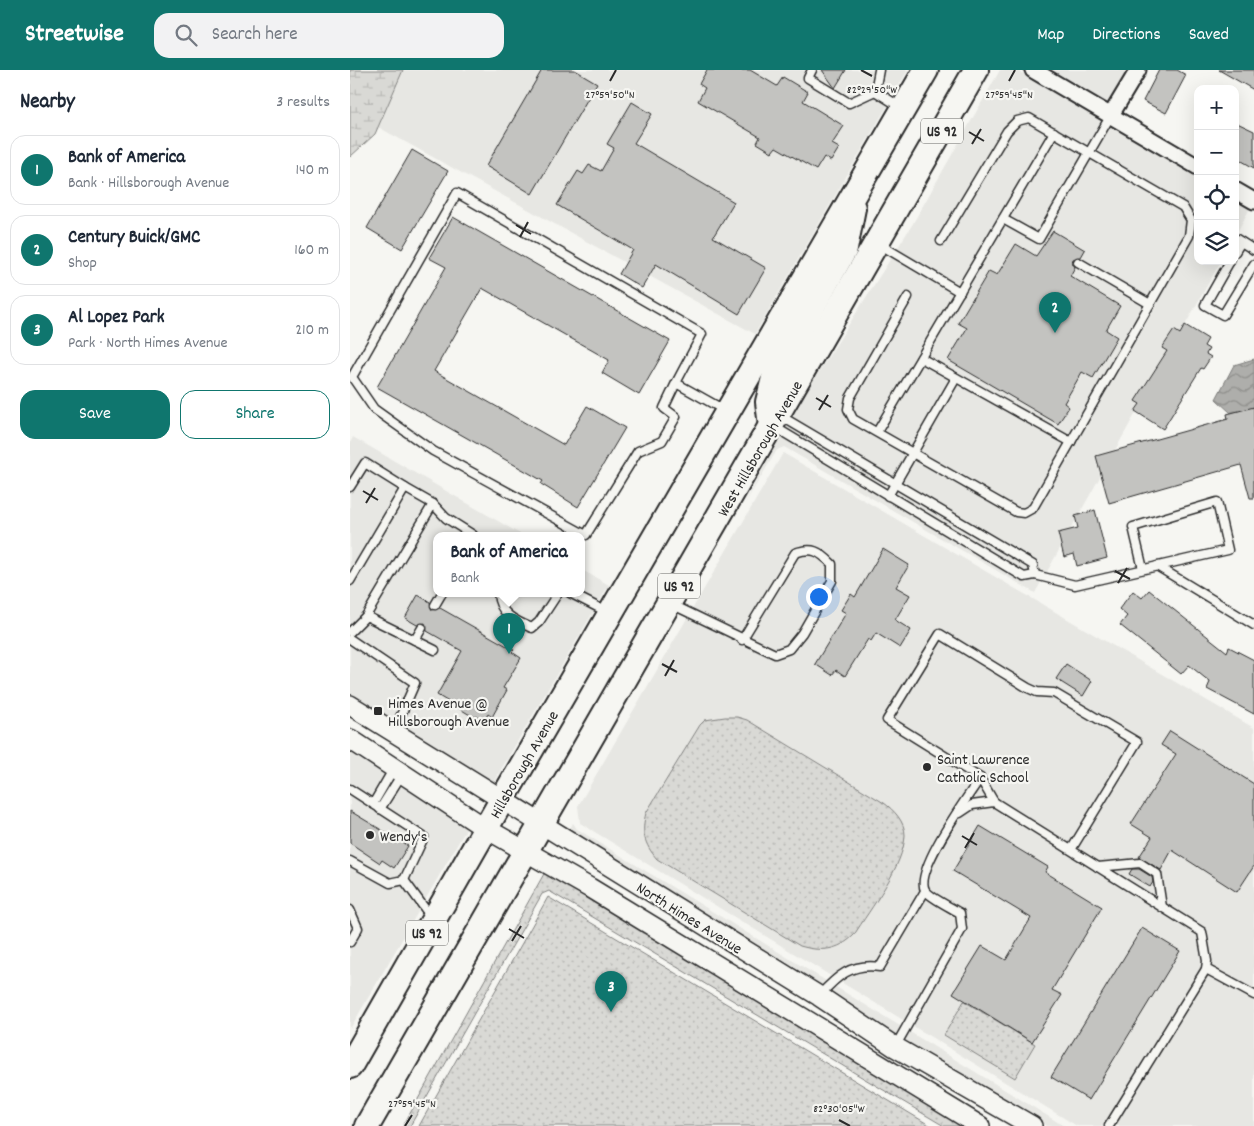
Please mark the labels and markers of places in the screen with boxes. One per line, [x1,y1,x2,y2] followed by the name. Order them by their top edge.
[1039,292,1071,333] pin: 2
[493,613,525,654] pin: 1
[388,693,509,734] place label: Himes Avenue @ Hillsborough Avenue
[372,705,384,717] marker: Himes Avenue @ Hillsborough Avenue
[937,749,1030,790] place label: Saint Lawrence Catholic School
[921,761,933,773] marker: Saint Lawrence Catholic School
[380,826,428,849] place label: Wendy's
[364,829,376,841] marker: Wendy's
[595,971,627,1012] pin: 3

